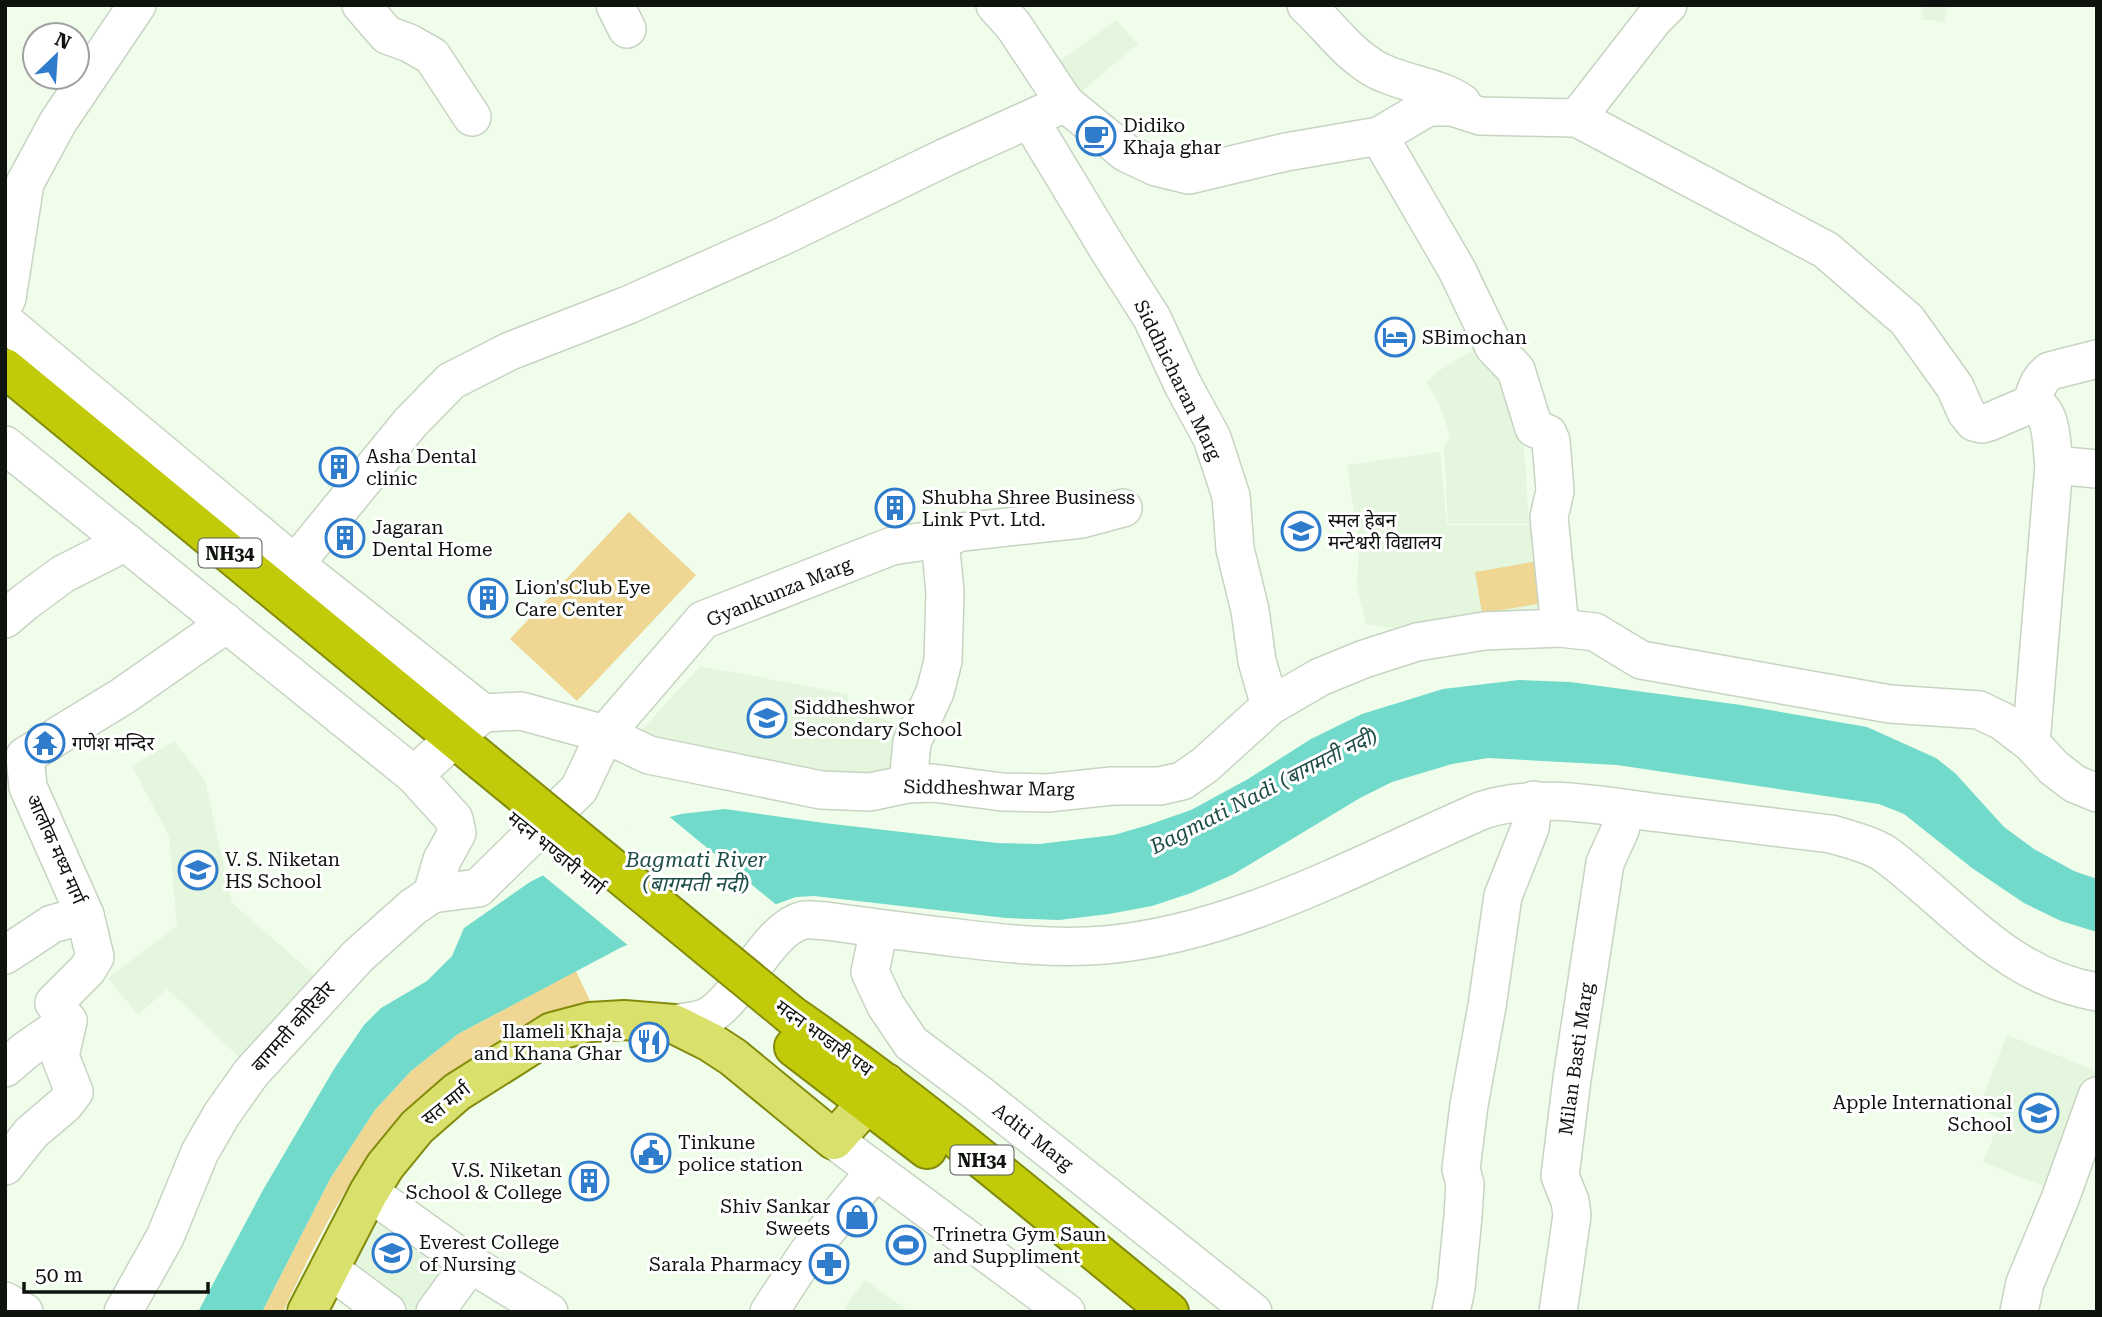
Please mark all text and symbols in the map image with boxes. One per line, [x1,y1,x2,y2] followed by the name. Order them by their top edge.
[21,21,91,91] north arrow
[51,28,75,55] text: N
[1123,114,1221,159] place label: Didiko Khaja ghar
[1075,115,1117,157] cafe icon: Didiko Khaja ghar
[1129,296,1227,464] street label: Siddhicharan Marg
[1374,316,1416,358] hotel icon: SBimochan
[1422,326,1527,349] place label: SBimochan
[366,445,477,490] place label: Asha Dental clinic
[318,446,360,488] building icon: Asha Dental clinic
[922,486,1135,531] place label: Shubha Shree Business Link Pvt. Ltd.
[874,487,916,529] building icon: Shubha Shree Business Link Pvt. Ltd.
[1328,509,1443,554] place label: स्मल हेबन मन्टेश्वरी विद्यालय
[1280,510,1322,552] school or university icon: स्मल हेबन मन्टेश्वरी विद्यालय
[372,516,493,561] place label: Jagaran Dental Home
[324,517,366,559] building icon: Jagaran Dental Home
[198,538,262,568] road number: NH34
[703,552,855,632] street label: Gyankunza Marg
[515,576,651,621] place label: Lion'sClub Eye Care Center
[467,577,509,619] building icon: Lion'sClub Eye Care Center
[794,696,962,741] place label: Siddheshwor Secondary School
[746,697,788,739] school or university icon: Siddheshwor Secondary School
[24,722,66,764] temple icon: गणेश मन्दिर
[1145,723,1382,859] water label: Bagmati Nadi (बागमती नदी)
[72,732,155,755] place label: गणेश मन्दिर
[903,775,1075,801] street label: Siddheshwar Marg
[22,790,91,908] street label: आलोक मध्य मार्ग
[503,807,610,900] street label: मदन भण्डारी मार्ग
[225,848,340,893] place label: V. S. Niketan HS School
[624,848,767,896] water label: Bagmati River (बागमती नदी)
[177,849,219,891] school or university icon: V. S. Niketan HS School
[246,976,340,1077] street label: बागमती कोरिडोर
[1554,981,1598,1137] street label: Milan Basti Marg
[771,995,878,1082] street label: मदन भण्डारी पथ
[474,1020,623,1065] place label: Ilameli Khaja and Khana Ghar
[628,1021,670,1063] restaurant icon: Ilameli Khaja and Khana Ghar
[417,1077,476,1130] street label: सत मार्ग
[1833,1091,2012,1136] place label: Apple International School
[2018,1092,2060,1134] school or university icon: Apple International School
[988,1098,1078,1176] street label: Aditi Marg
[678,1131,803,1176] place label: Tinkune police station
[630,1132,672,1174] public building icon: Tinkune police station
[950,1146,1014,1175] road number: NH34
[406,1159,562,1204] place label: V.S. Niketan School & College
[568,1160,610,1202] building icon: V.S. Niketan School & College
[720,1195,830,1240] place label: Shiv Sankar Sweets
[836,1196,878,1238] shop icon: Shiv Sankar Sweets
[933,1223,1107,1268] place label: Trinetra Gym Saun and Suppliment
[885,1224,927,1266] sports icon: Trinetra Gym Saun and Suppliment
[419,1231,559,1276] place label: Everest College of Nursing
[371,1232,413,1274] school or university icon: Everest College of Nursing
[808,1243,850,1285] pharmacy icon: Sarala Pharmacy
[24,1250,208,1294] scale bar
[649,1253,803,1276] place label: Sarala Pharmacy
[35,1263,83,1287] text: 50 m

